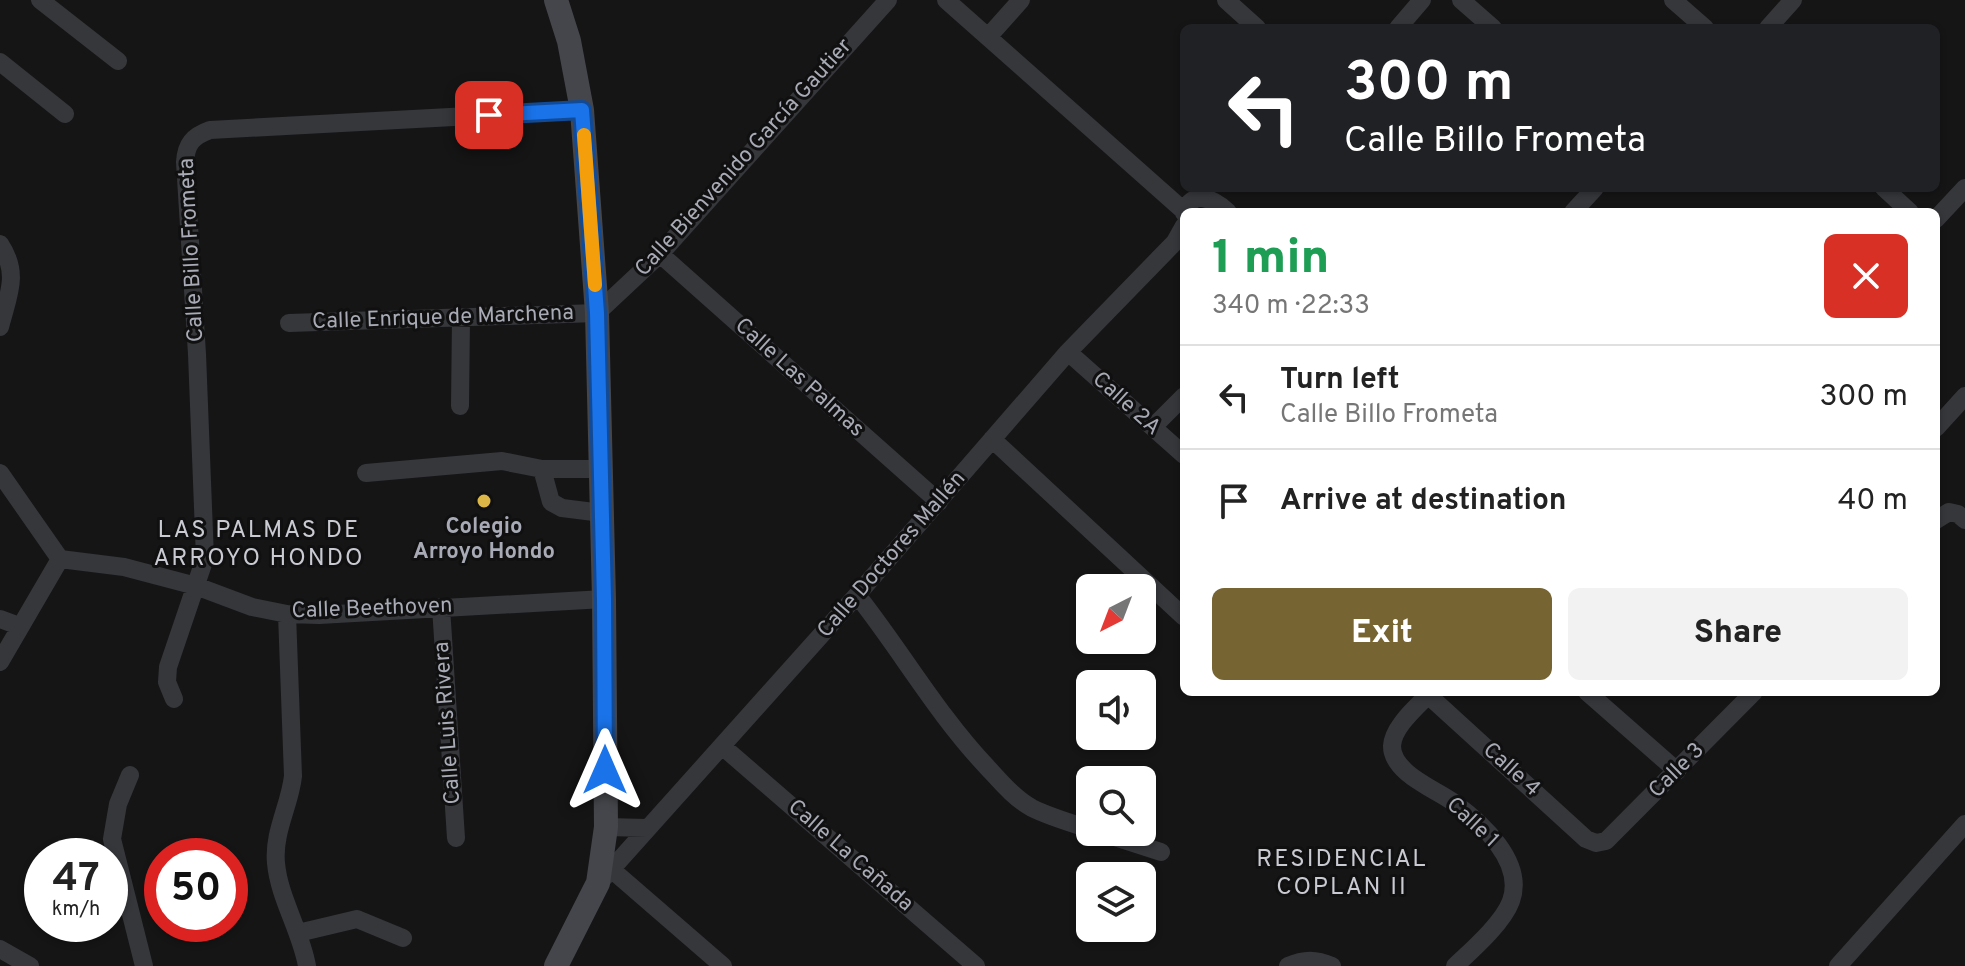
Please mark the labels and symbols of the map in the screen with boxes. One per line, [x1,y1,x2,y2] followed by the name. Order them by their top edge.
[630,33,858,283] street label: Calle Bienvenido García Gautier
[455,81,523,149] pin
[174,157,210,343] street label: Calle Billo Frometa
[312,300,574,336] street label: Calle Enrique de Marchena
[729,313,869,443] street label: Calle Las Palmas
[1086,366,1166,442] street label: Calle 2A
[812,466,972,644] street label: Calle Doctores Mallén
[475,492,493,510] marker: Colegio Arroyo Hondo
[413,514,555,566] place label: Colegio Arroyo Hondo
[153,516,365,574] district label: LAS PALMAS DE ARROYO HONDO
[1076,574,1156,654] north arrow
[291,593,453,625] street label: Calle Beethoven
[429,641,467,805] street label: Calle Luis Rivera
[563,728,647,812] position arrow
[1477,737,1545,803] street label: Calle 4
[1644,738,1710,804] street label: Calle 3
[1440,792,1504,854] street label: Calle 1
[782,794,918,918] street label: Calle La Cañada
[144,838,248,942] speed limit sign: 50
[1256,845,1428,903] district label: RESIDENCIAL COPLAN II

